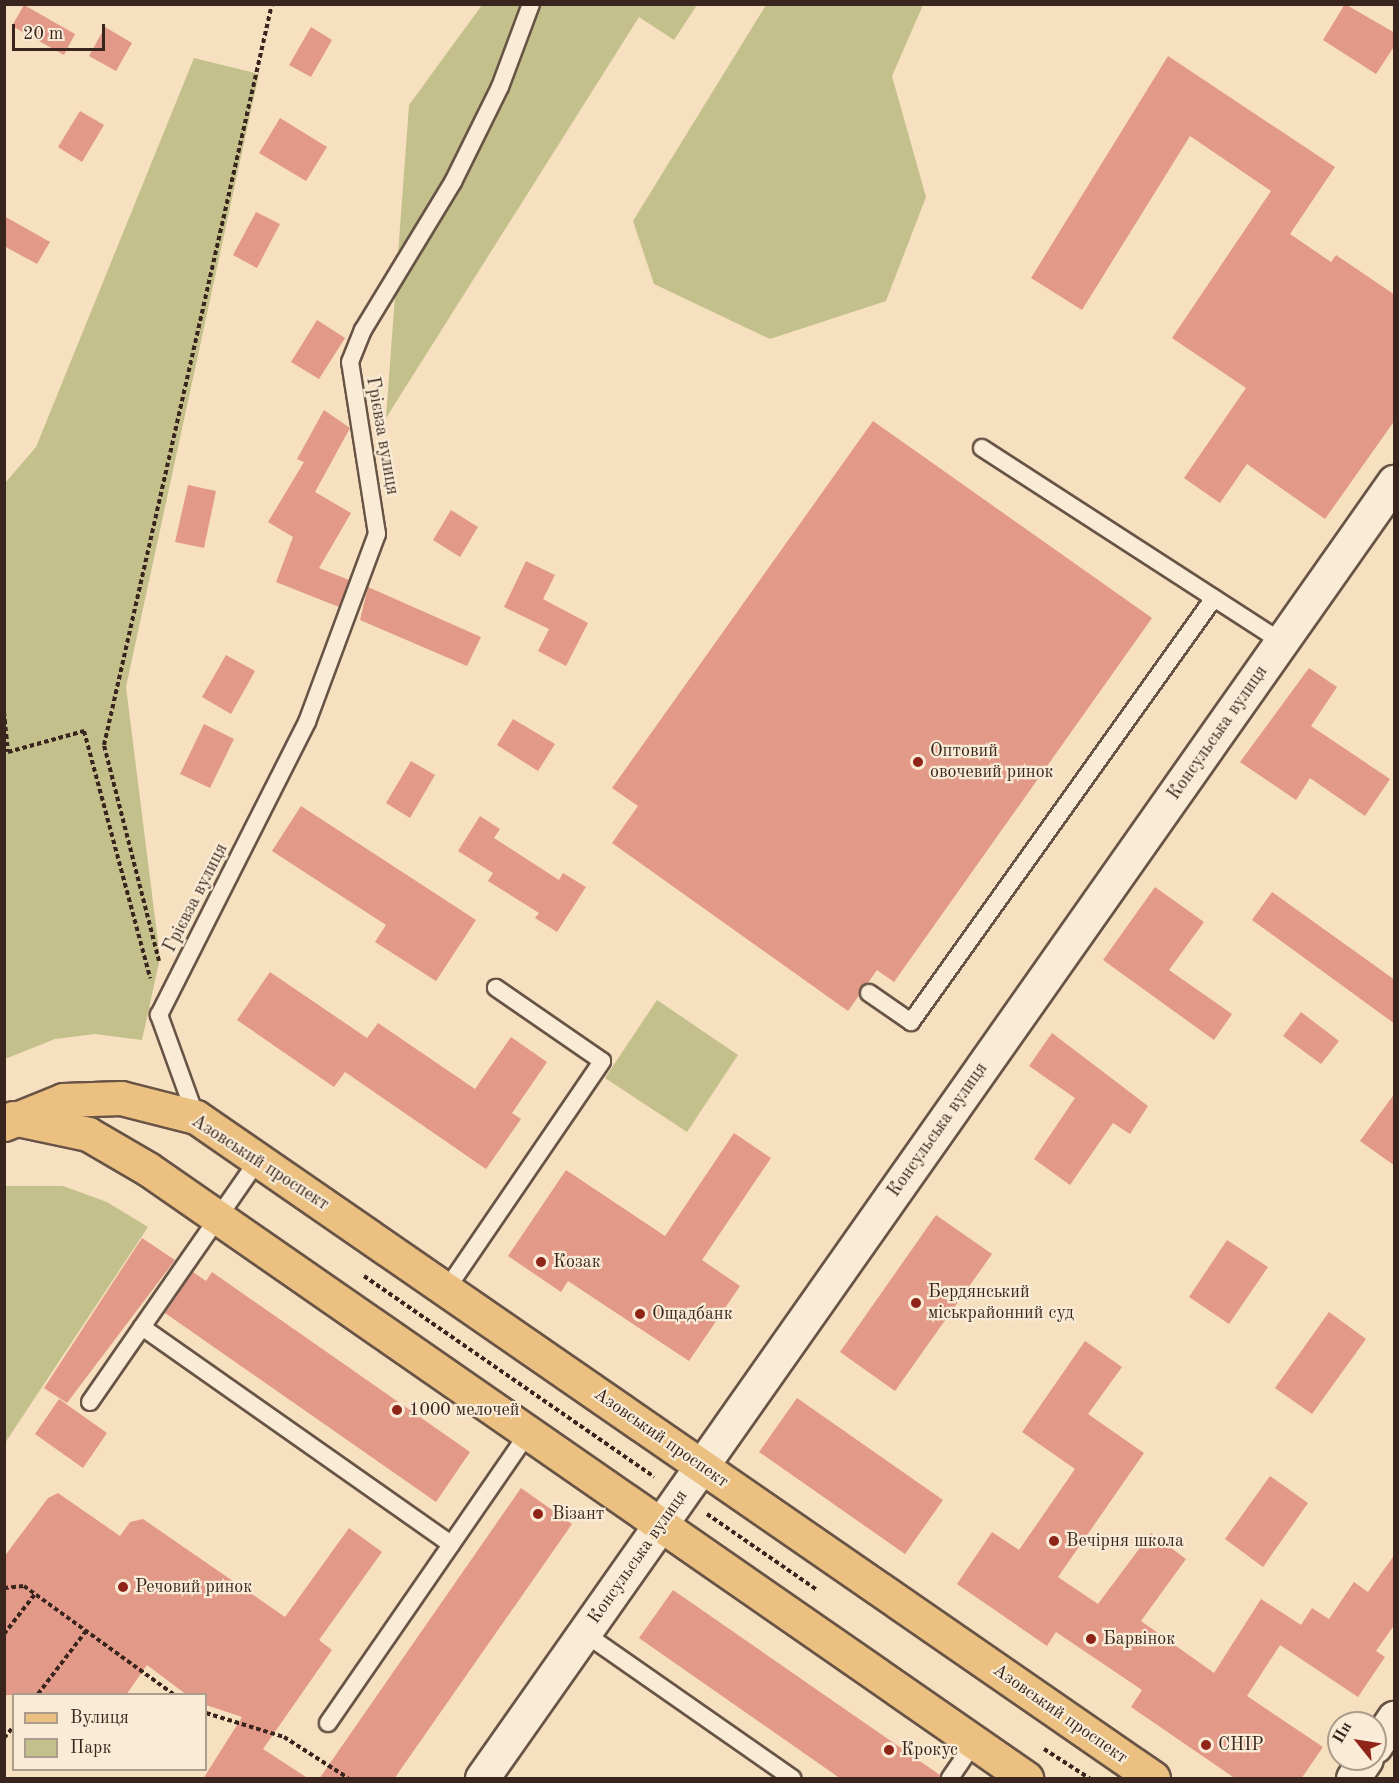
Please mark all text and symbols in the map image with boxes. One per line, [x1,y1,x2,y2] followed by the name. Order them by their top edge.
[15,12,108,50] scale bar
[23,25,63,43] text: 20 m
[361,375,403,497] street label: Грієвза вулиця
[1164,662,1272,804] street label: Консульська вулиця
[930,741,1054,783] place label: Оптовий овочевий ринок
[911,755,925,769] marker: Оптовий овочевий ринок
[159,840,233,956] street label: Грієвза вулиця
[884,1059,992,1201] street label: Консульська вулиця
[187,1111,333,1215] street label: Азовський проспект
[553,1251,601,1273] place label: Козак
[534,1255,548,1269] marker: Козак
[928,1282,1074,1324] place label: Бердянський міськрайонний суд
[909,1296,923,1310] marker: Бердянський міськрайонний суд
[652,1303,733,1325] place label: Ощадбанк
[633,1307,647,1321] marker: Ощадбанк
[589,1383,733,1493] street label: Азовський проспект
[409,1399,519,1421] place label: 1000 мелочей
[390,1403,404,1417] marker: 1000 мелочей
[584,1486,692,1628] street label: Консульська вулиця
[552,1503,604,1525] place label: Візант
[529,1505,547,1523] marker: Візант
[1066,1530,1184,1552] place label: Вечірня школа
[1047,1534,1061,1548] marker: Вечірня школа
[135,1576,252,1598] place label: Речовий ринок
[116,1580,130,1594] marker: Речовий ринок
[1103,1628,1175,1650] place label: Барвінок
[1084,1632,1098,1646] marker: Барвінок
[988,1659,1132,1769] street label: Азовський проспект
[12,1693,207,1771] legend
[70,1709,129,1727] text: Вулиця
[1327,1711,1387,1771] north arrow
[1331,1719,1356,1747] text: Пн
[1218,1734,1264,1756] place label: CHIP
[1199,1738,1213,1752] marker: CHIP
[70,1739,111,1757] text: Парк
[901,1739,958,1761] place label: Крокус
[882,1743,896,1757] marker: Крокус

